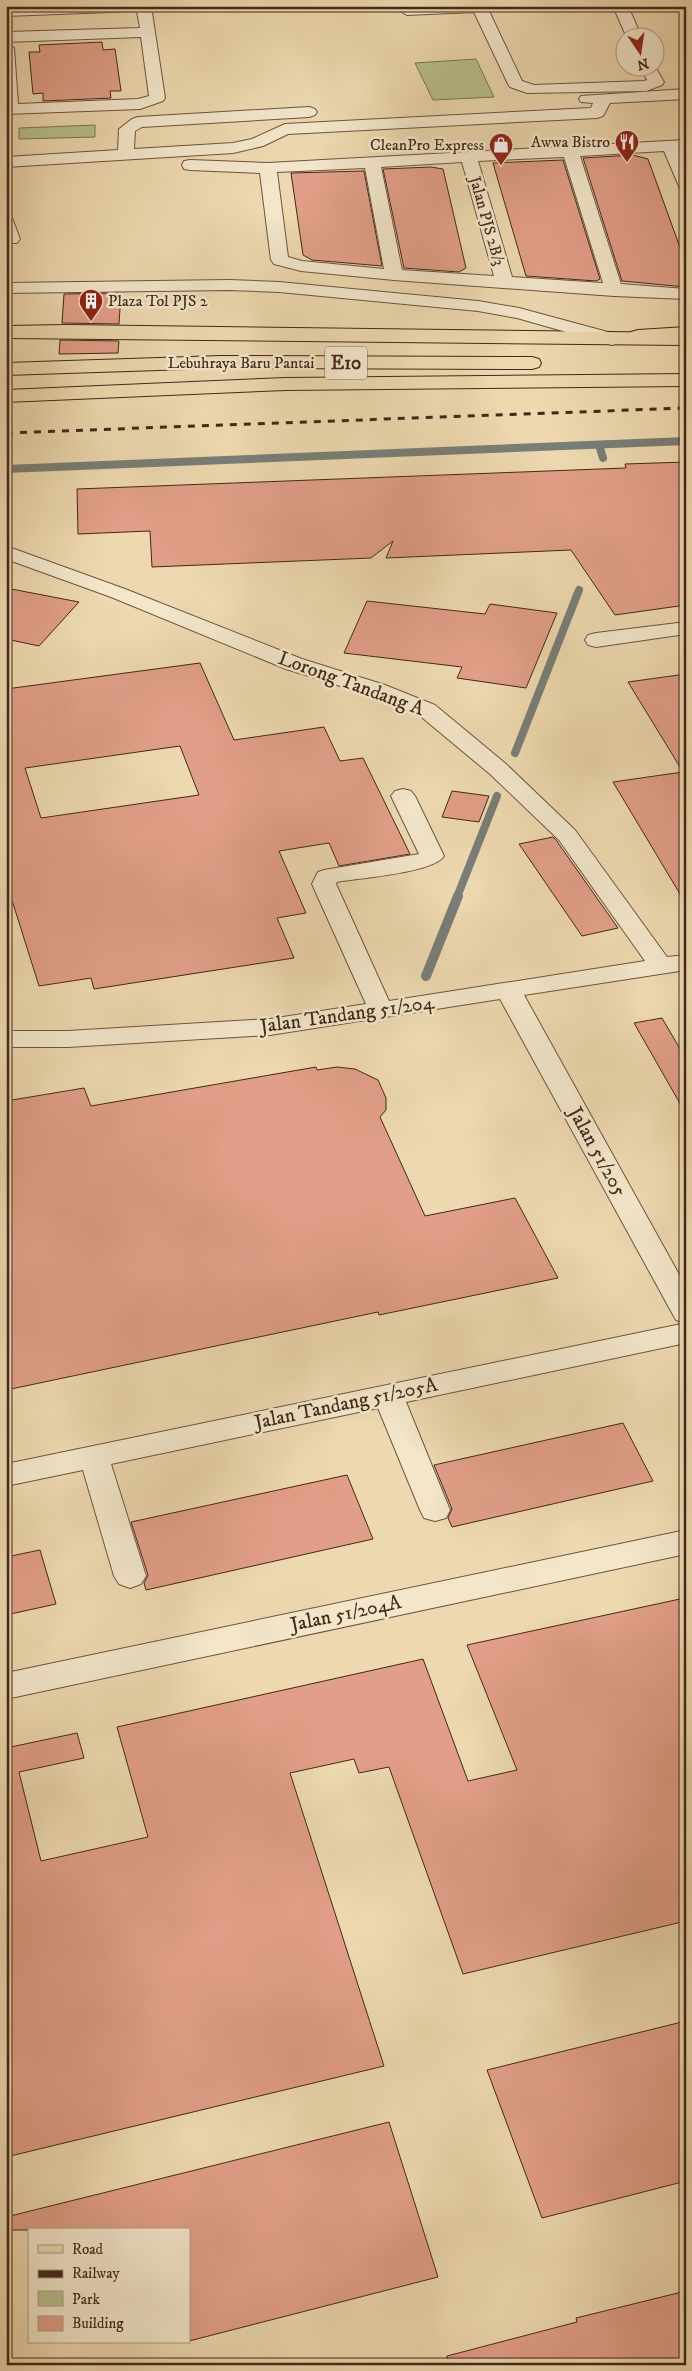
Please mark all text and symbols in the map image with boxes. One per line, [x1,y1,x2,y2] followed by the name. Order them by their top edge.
[614,28,664,78] north arrow
[635,54,650,74] text: N
[614,129,640,163] restaurant icon: Awwa Bistro
[488,132,514,166] shop icon: CleanPro Express
[531,132,610,152] place label: Awwa Bistro
[370,135,484,155] place label: CleanPro Express
[464,172,509,268] street label: Jalan PJS 2B/3
[78,288,104,322] building icon: Plaza Tol PJS 2
[108,291,208,311] place label: Plaza Tol PJS 2
[325,346,367,379] road number: E10
[168,353,314,373] street label: Lebuhraya Baru Pantai
[275,646,428,722] street label: Lorong Tandang A
[256,990,436,1040] street label: Jalan Tandang 51/204
[561,1101,632,1201] street label: Jalan 51/205
[250,1372,440,1436] street label: Jalan Tandang 51/205A
[286,1590,404,1638] street label: Jalan 51/204A
[28,2228,190,2344] legend
[72,2240,104,2259] text: Road
[72,2264,120,2283] text: Railway
[72,2290,101,2309] text: Park
[72,2314,124,2333] text: Building

